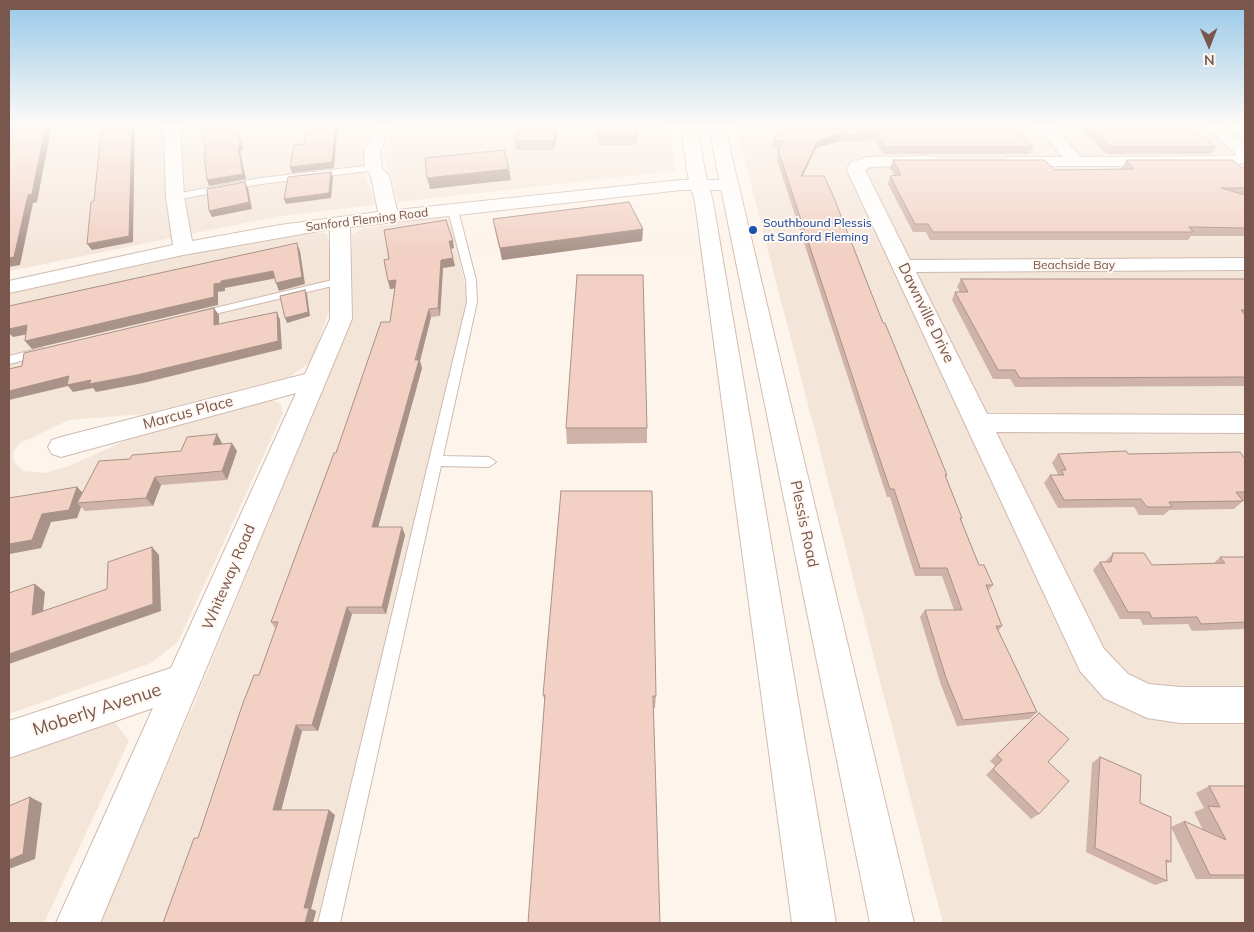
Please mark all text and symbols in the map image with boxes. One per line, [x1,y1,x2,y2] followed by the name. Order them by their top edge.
[1184,20,1234,70] north arrow
[1204,51,1215,69] text: N
[305,205,429,235] street label: Sanford Fleming Road
[763,216,872,244] place label: Southbound Plessis at Sanford Fleming
[747,224,759,236] marker: Southbound Plessis at Sanford Fleming
[1033,258,1115,272] street label: Beachside Bay
[894,260,958,366] street label: Dawnville Drive
[141,392,235,434] street label: Marcus Place
[786,479,822,569] street label: Plessis Road
[199,522,259,632] street label: Whiteway Road
[30,679,164,741] street label: Moberly Avenue

